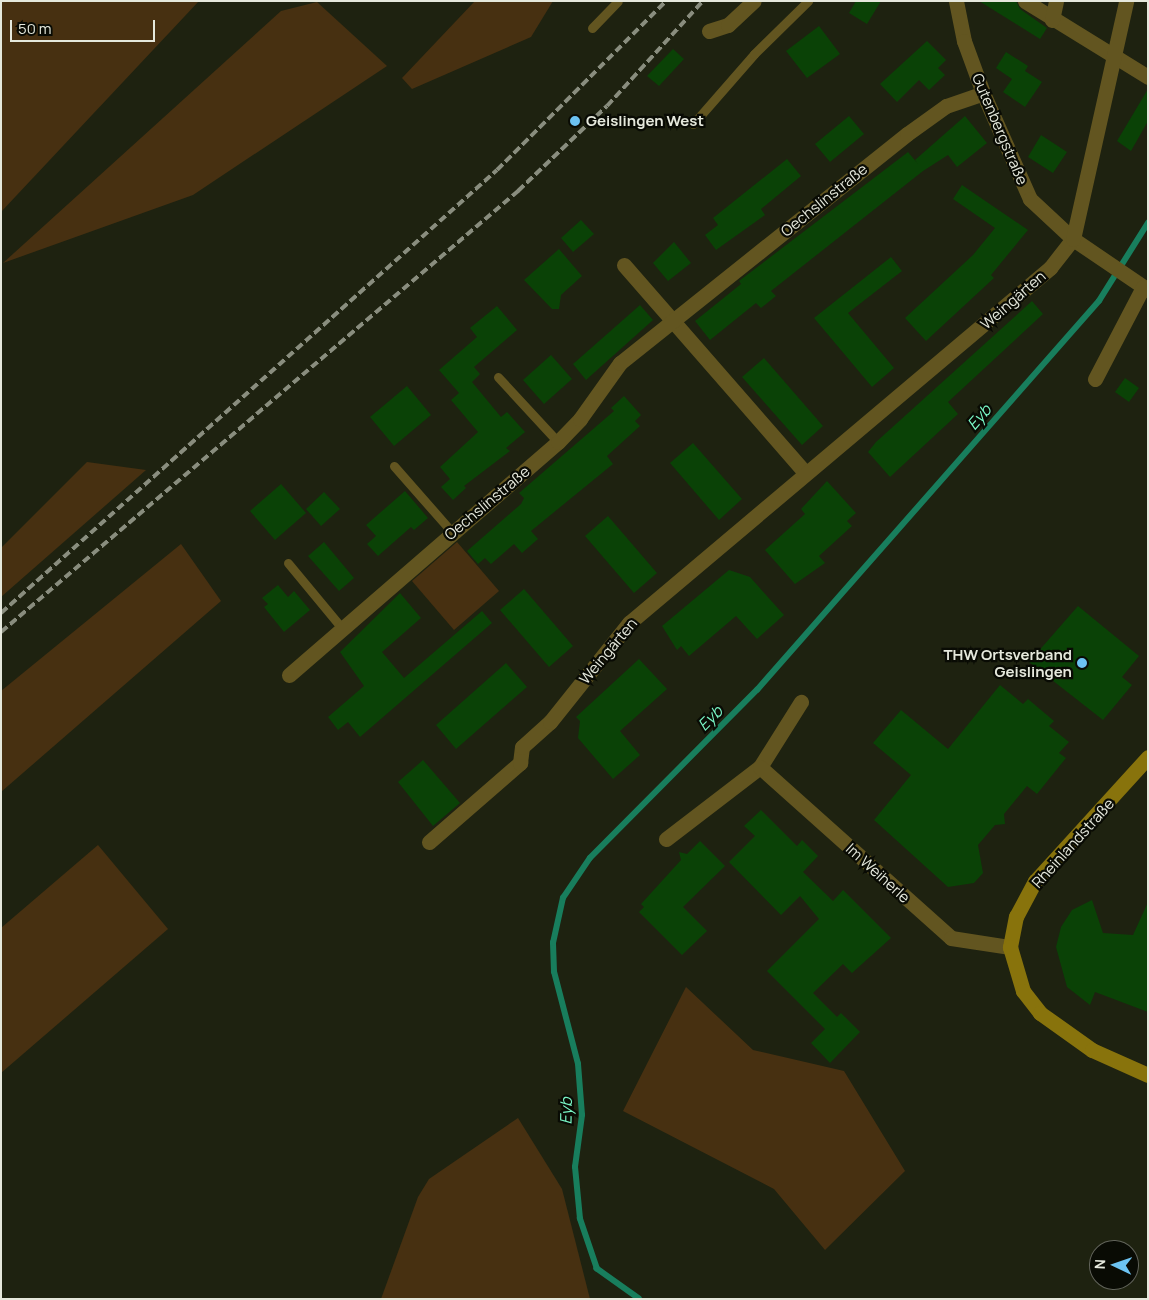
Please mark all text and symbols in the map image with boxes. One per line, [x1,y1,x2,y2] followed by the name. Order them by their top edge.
[12,10,158,42] scale bar
[18,18,52,39] text: 50 m
[968,71,1032,187] street label: Gutenbergstraße
[586,112,704,130] place label: Geislingen West
[568,114,582,128] marker: Geislingen West
[777,160,871,240] street label: Oechslinstraße
[977,267,1049,333] street label: Weingärten
[963,401,995,433] water label: Eyb
[441,462,533,544] street label: Oechslinstraße
[575,615,641,687] street label: Weingärten
[944,645,1072,680] place label: THW Ortsverband Geislingen
[1076,657,1088,669] marker: THW Ortsverband Geislingen
[694,702,726,734] water label: Eyb
[1028,795,1118,891] street label: Rheinlandstraße
[842,840,914,906] street label: Im Weiherle
[556,1097,576,1125] water label: Eyb
[1089,1240,1139,1290] north arrow
[1090,1259,1109,1270] text: N

